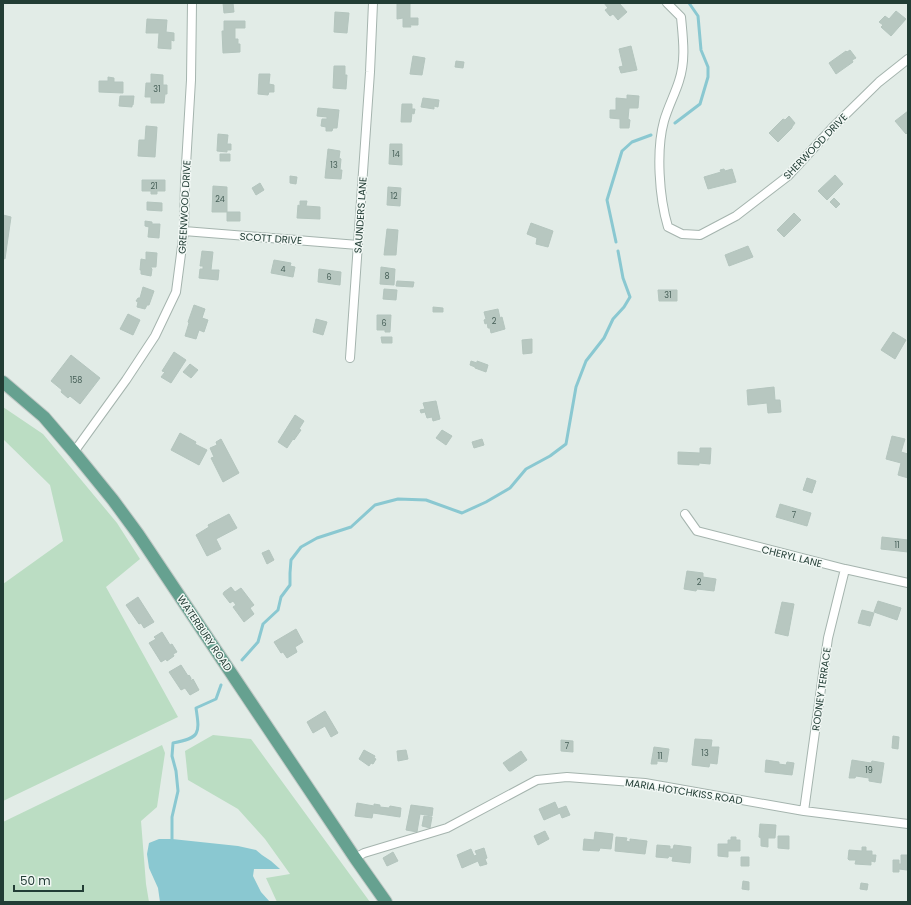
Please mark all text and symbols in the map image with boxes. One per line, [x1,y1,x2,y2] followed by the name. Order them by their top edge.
[153,84,161,95] house number: 31
[780,110,851,183] street label: SHERWOOD DRIVE
[392,149,400,160] house number: 14
[175,160,194,254] street label: GREENWOOD DRIVE
[330,160,338,171] house number: 13
[350,176,371,254] street label: SAUNDERS LANE
[150,181,158,192] house number: 21
[390,191,398,202] house number: 12
[215,194,225,205] house number: 24
[239,229,303,248] street label: SCOTT DRIVE
[280,264,286,275] house number: 4
[384,271,390,282] house number: 8
[326,272,332,283] house number: 6
[664,290,672,301] house number: 31
[492,316,497,327] house number: 2
[381,318,387,329] house number: 6
[70,375,82,386] house number: 158
[792,510,797,521] house number: 7
[894,540,900,551] house number: 11
[760,542,824,571] street label: CHERYL LANE
[697,577,702,588] house number: 2
[174,592,236,674] street label: WATERBURY ROAD
[808,646,835,732] street label: RODNEY TERRACE
[565,741,570,752] house number: 7
[701,748,709,759] house number: 13
[657,751,663,762] house number: 11
[865,765,873,776] house number: 19
[624,775,744,808] street label: MARIA HOTCHKISS ROAD
[14,867,83,893] scale bar
[20,872,51,889] text: 50 m

